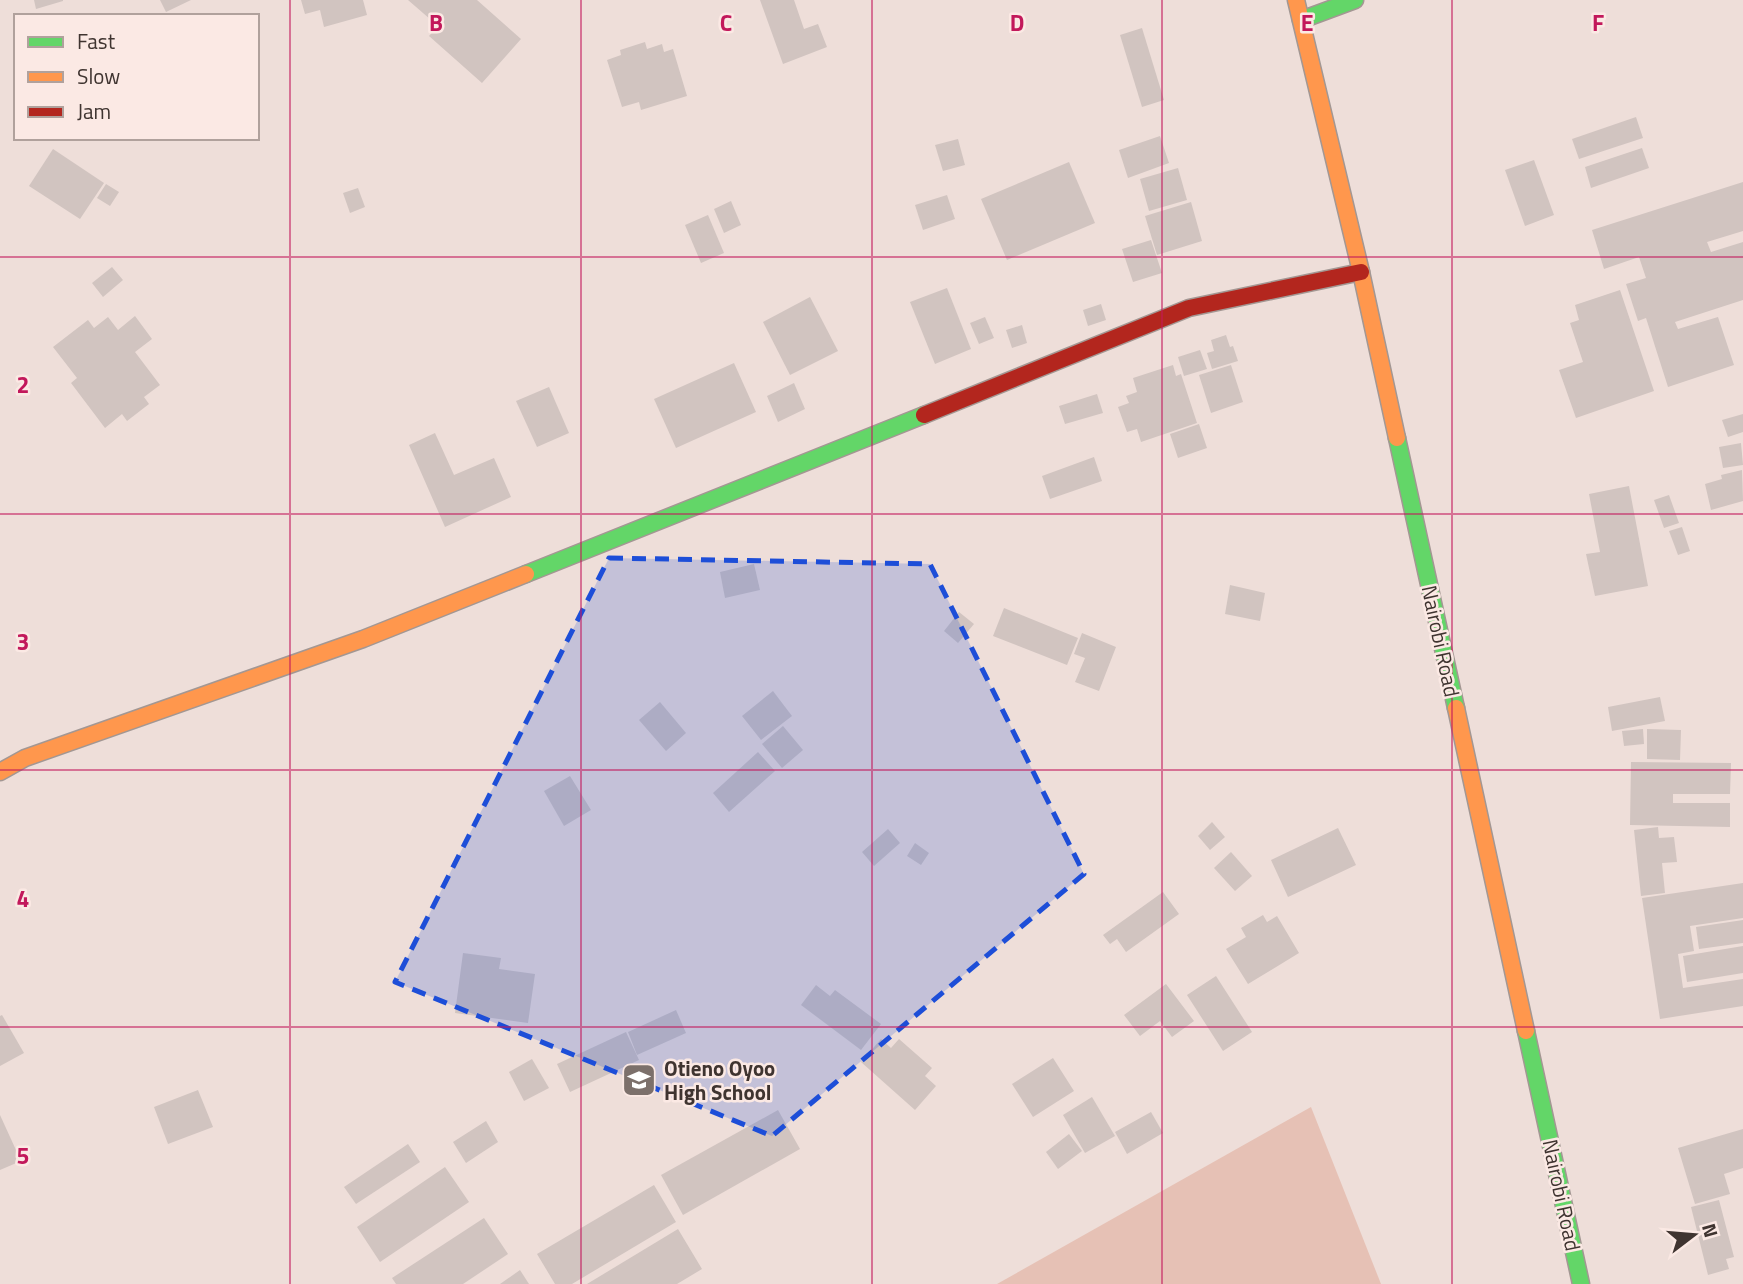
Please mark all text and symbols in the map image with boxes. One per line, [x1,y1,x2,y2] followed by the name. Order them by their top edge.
[429,5,443,40] text: B
[720,5,732,40] text: C
[1010,5,1024,40] text: D
[1301,5,1313,40] text: E
[1592,5,1604,40] text: F
[14,14,259,140] legend
[77,25,116,57] text: Fast
[77,60,120,92] text: Slow
[77,95,111,127] text: Jam
[17,367,29,402] text: 2
[1414,582,1468,700] street label: Nairobi Road
[17,624,29,659] text: 3
[17,881,29,916] text: 4
[664,1052,775,1108] place label: Otieno Oyoo High School
[620,1061,658,1099] school or university icon: Otieno Oyoo High School
[1535,1136,1589,1254] street label: Nairobi Road
[17,1138,29,1173] text: 5
[1659,1200,1729,1270] north arrow
[1695,1220,1727,1241] text: N

